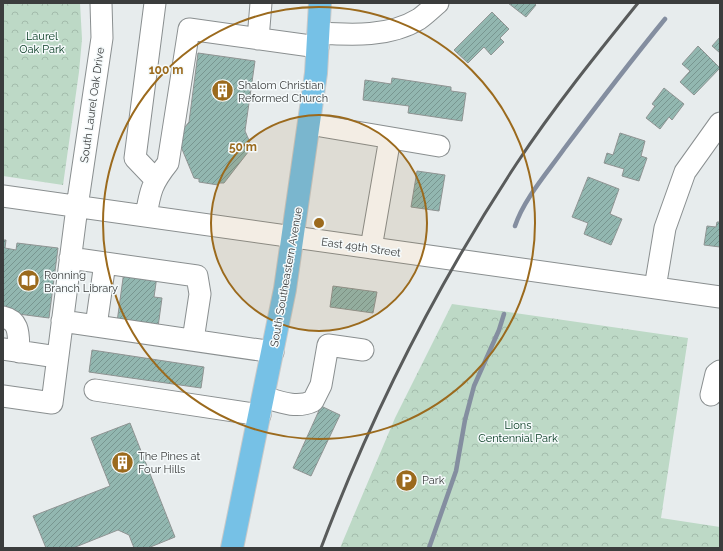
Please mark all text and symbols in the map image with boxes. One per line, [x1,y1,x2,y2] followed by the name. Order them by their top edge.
[19,30,65,56] park label: Laurel Oak Park
[78,46,107,164] street label: South Laurel Oak Drive
[149,63,183,77] text: 100 m
[209,78,235,104] building icon: Shalom Christian Reformed Church
[238,79,328,105] place label: Shalom Christian Reformed Church
[229,140,257,154] text: 50 m
[268,206,305,348] street label: South Southeastern Avenue
[312,216,326,230] centre of rings
[320,235,402,260] street label: East 49th Street
[16,268,42,294] library icon: Ronning Branch Library
[44,269,118,295] place label: Ronning Branch Library
[478,419,558,445] park label: Lions Centennial Park
[110,449,136,475] building icon: The Pines at Four Hills
[138,450,201,476] place label: The Pines at Four Hills
[394,467,420,493] parking icon: Park
[422,474,445,487] place label: Park

